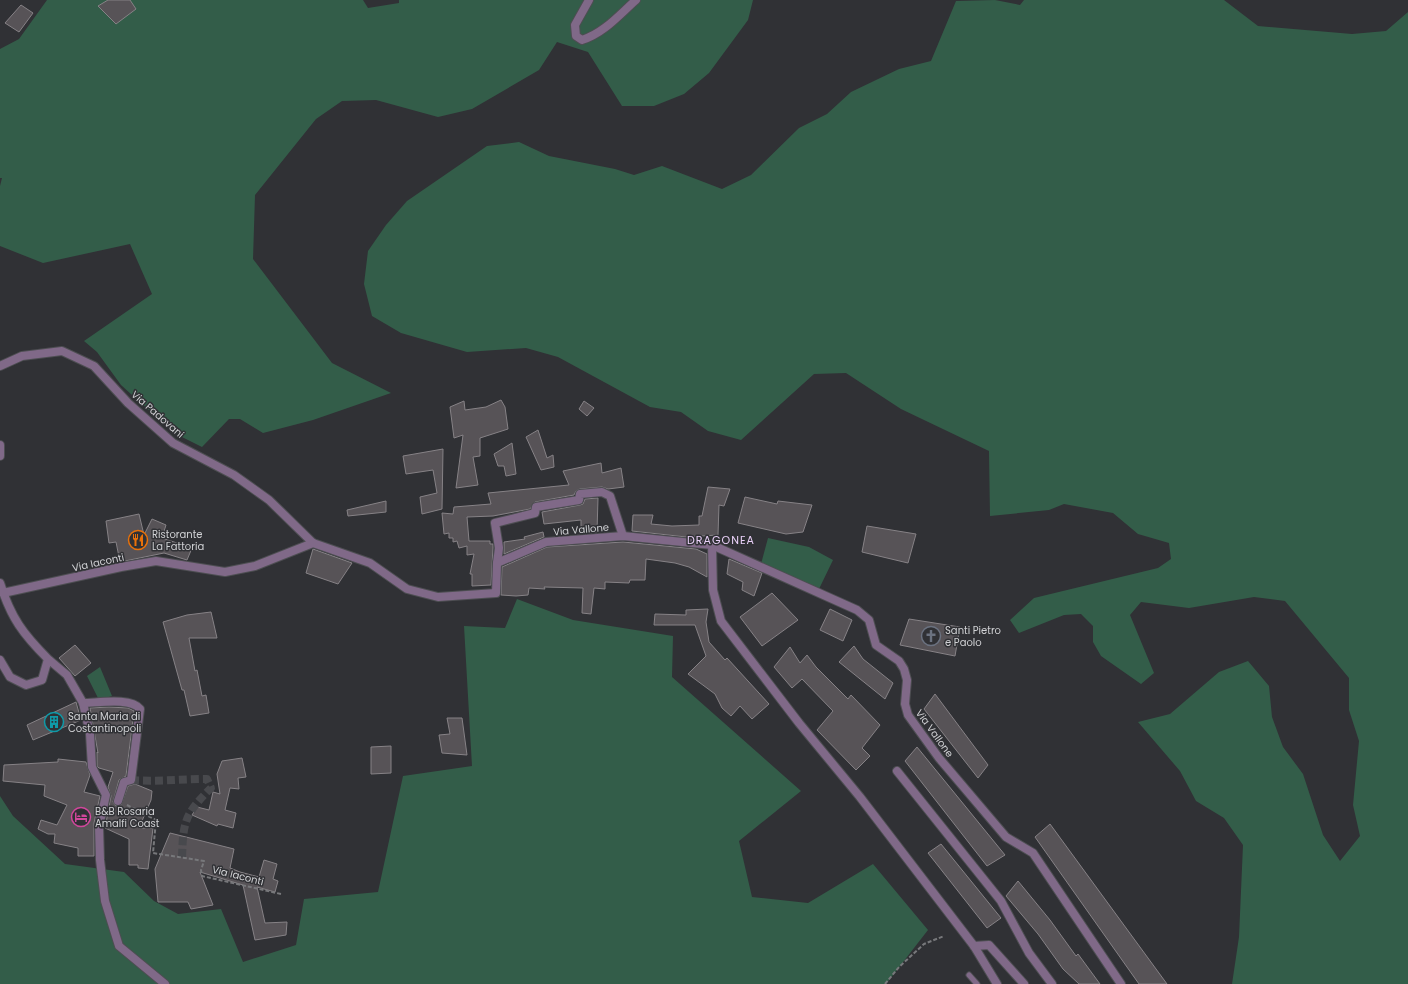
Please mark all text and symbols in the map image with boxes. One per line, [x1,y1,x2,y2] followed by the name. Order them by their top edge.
[128,387,187,442] street label: Via Padovani
[552,520,610,539] street label: Via Vallone
[152,527,204,554] place label: Ristorante La Fattoria
[127,529,149,551] restaurant icon: Ristorante La Fattoria
[687,532,755,548] district label: DRAGONEA
[71,550,126,575] street label: Via Iaconti
[945,623,1001,650] place label: Santi Pietro e Paolo
[920,625,942,647] church icon: Santi Pietro e Paolo
[912,706,957,760] street label: Via Vallone
[68,709,141,736] place label: Santa Maria di Costantinopoli
[43,711,65,733] building icon: Santa Maria di Costantinopoli
[95,804,160,831] place label: B&B Rosaria Amalfi Coast
[70,806,92,828] hotel icon: B&B Rosaria Amalfi Coast
[210,862,265,889] street label: Via Iaconti

